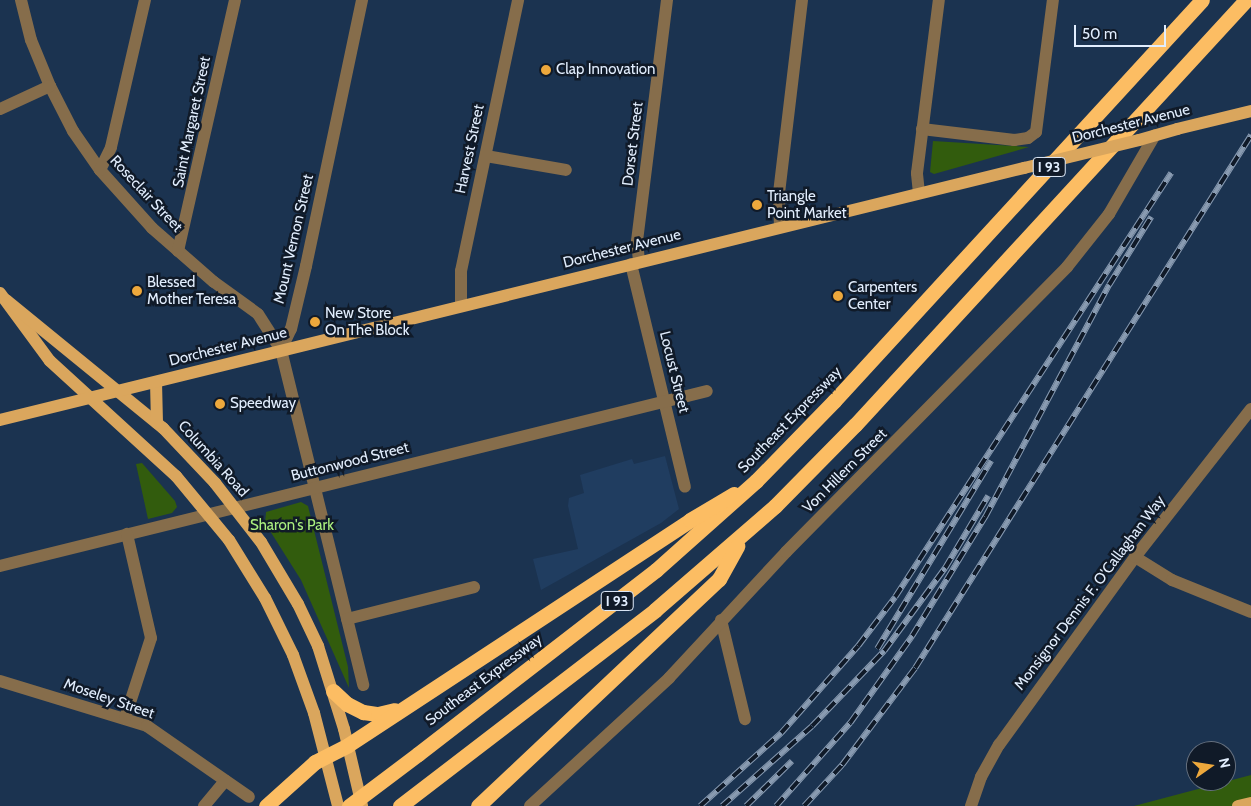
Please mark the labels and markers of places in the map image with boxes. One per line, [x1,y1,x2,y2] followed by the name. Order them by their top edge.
[556,61,655,79] place label: Clap Innovation
[540,64,552,76] marker: Clap Innovation
[767,187,847,222] place label: Triangle Point Market
[751,199,763,211] marker: Triangle Point Market
[147,273,236,308] place label: Blessed Mother Teresa
[848,278,917,313] place label: Carpenters Center
[131,285,143,297] marker: Blessed Mother Teresa
[832,290,844,302] marker: Carpenters Center
[325,304,409,339] place label: New Store On The Block
[309,316,321,328] marker: New Store On The Block
[230,395,296,413] place label: Speedway
[214,398,226,410] marker: Speedway

